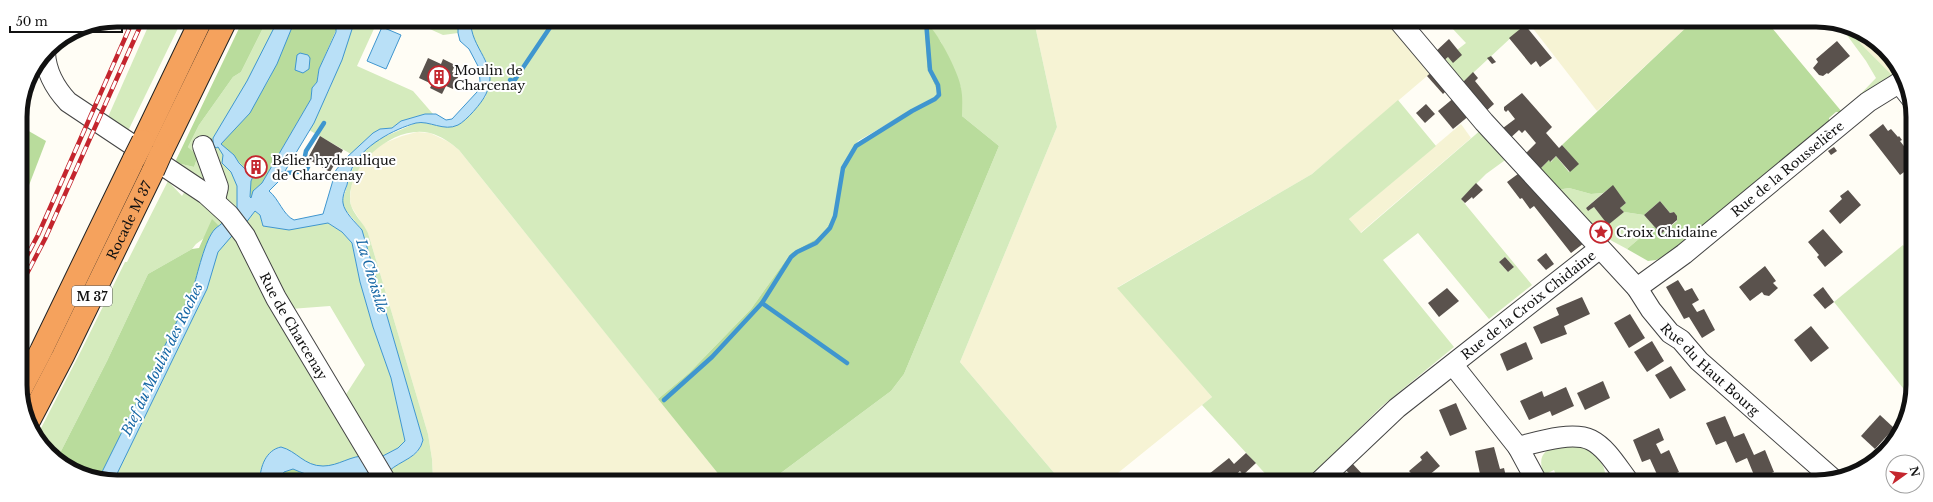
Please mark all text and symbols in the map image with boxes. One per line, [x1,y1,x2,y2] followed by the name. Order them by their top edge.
[10,8,122,34] scale bar
[16,14,48,29] text: 50 m
[454,62,526,94] place label: Moulin de Charcenay
[426,64,452,90] building icon: Moulin de Charcenay
[1727,117,1847,220] street label: Rue de la Rousselière
[272,152,396,184] place label: Bélier hydraulique de Charcenay
[243,154,269,180] building icon: Bélier hydraulique de Charcenay
[103,178,155,262] street label: Rocade M 37
[1588,219,1614,245] place icon: Croix Chidaine
[1616,224,1718,241] place label: Croix Chidaine
[352,236,392,316] water label: La Choisille
[1457,247,1599,363] street label: Rue de la Croix Chidaine
[256,269,332,383] street label: Rue de Charcenay
[117,280,207,439] water label: Bief du Moulin des Roches
[72,286,112,306] road number: M 37
[1657,320,1763,419] street label: Rue du Haut Bourg
[1885,454,1925,494] north arrow
[1907,465,1923,479] text: N

